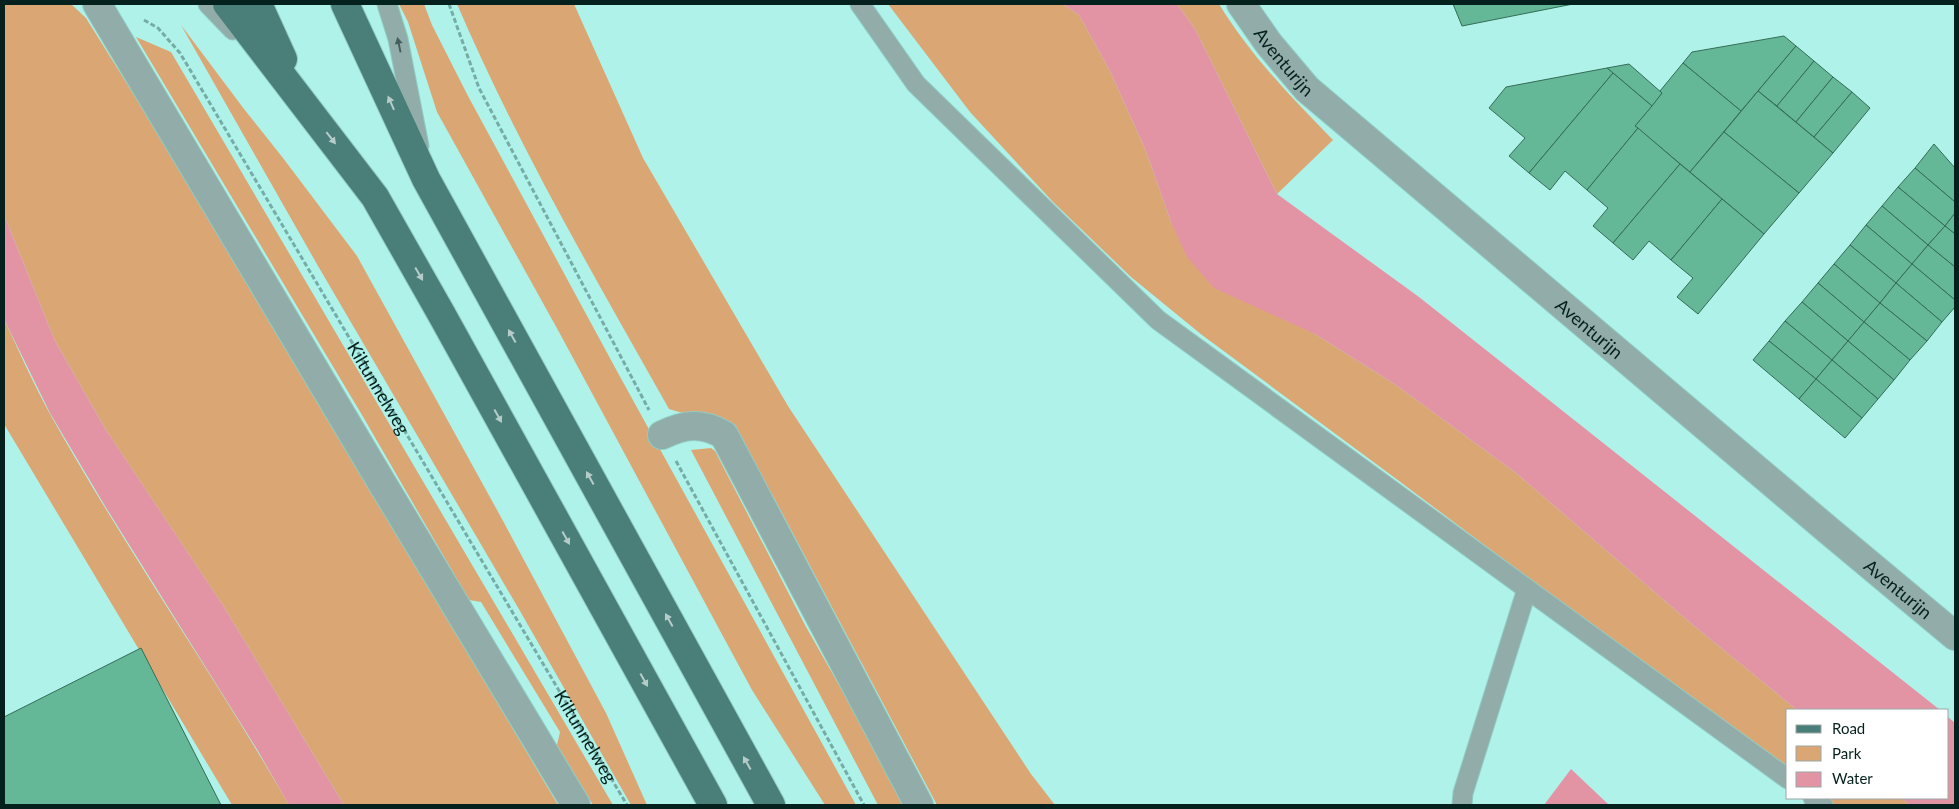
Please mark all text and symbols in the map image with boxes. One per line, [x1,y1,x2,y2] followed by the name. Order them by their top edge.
[1250,23,1318,101] street label: Aventurijn
[395,37,403,53] one-way arrow
[386,96,394,110] one-way arrow
[326,131,337,144] one-way arrow
[415,268,424,281] one-way arrow
[1551,293,1628,363] street label: Aventurijn
[508,328,516,343] one-way arrow
[343,338,415,438] street label: Kiltunnelweg
[494,409,503,423] one-way arrow
[586,471,595,485] one-way arrow
[561,531,570,544] one-way arrow
[1860,554,1937,623] street label: Aventurijn
[665,613,673,628] one-way arrow
[640,673,648,687] one-way arrow
[550,686,622,786] street label: Kiltunnelweg
[1786,709,1949,799] legend
[1832,719,1865,737] text: Road
[1832,744,1862,762] text: Park
[743,756,752,769] one-way arrow
[1832,769,1873,787] text: Water

